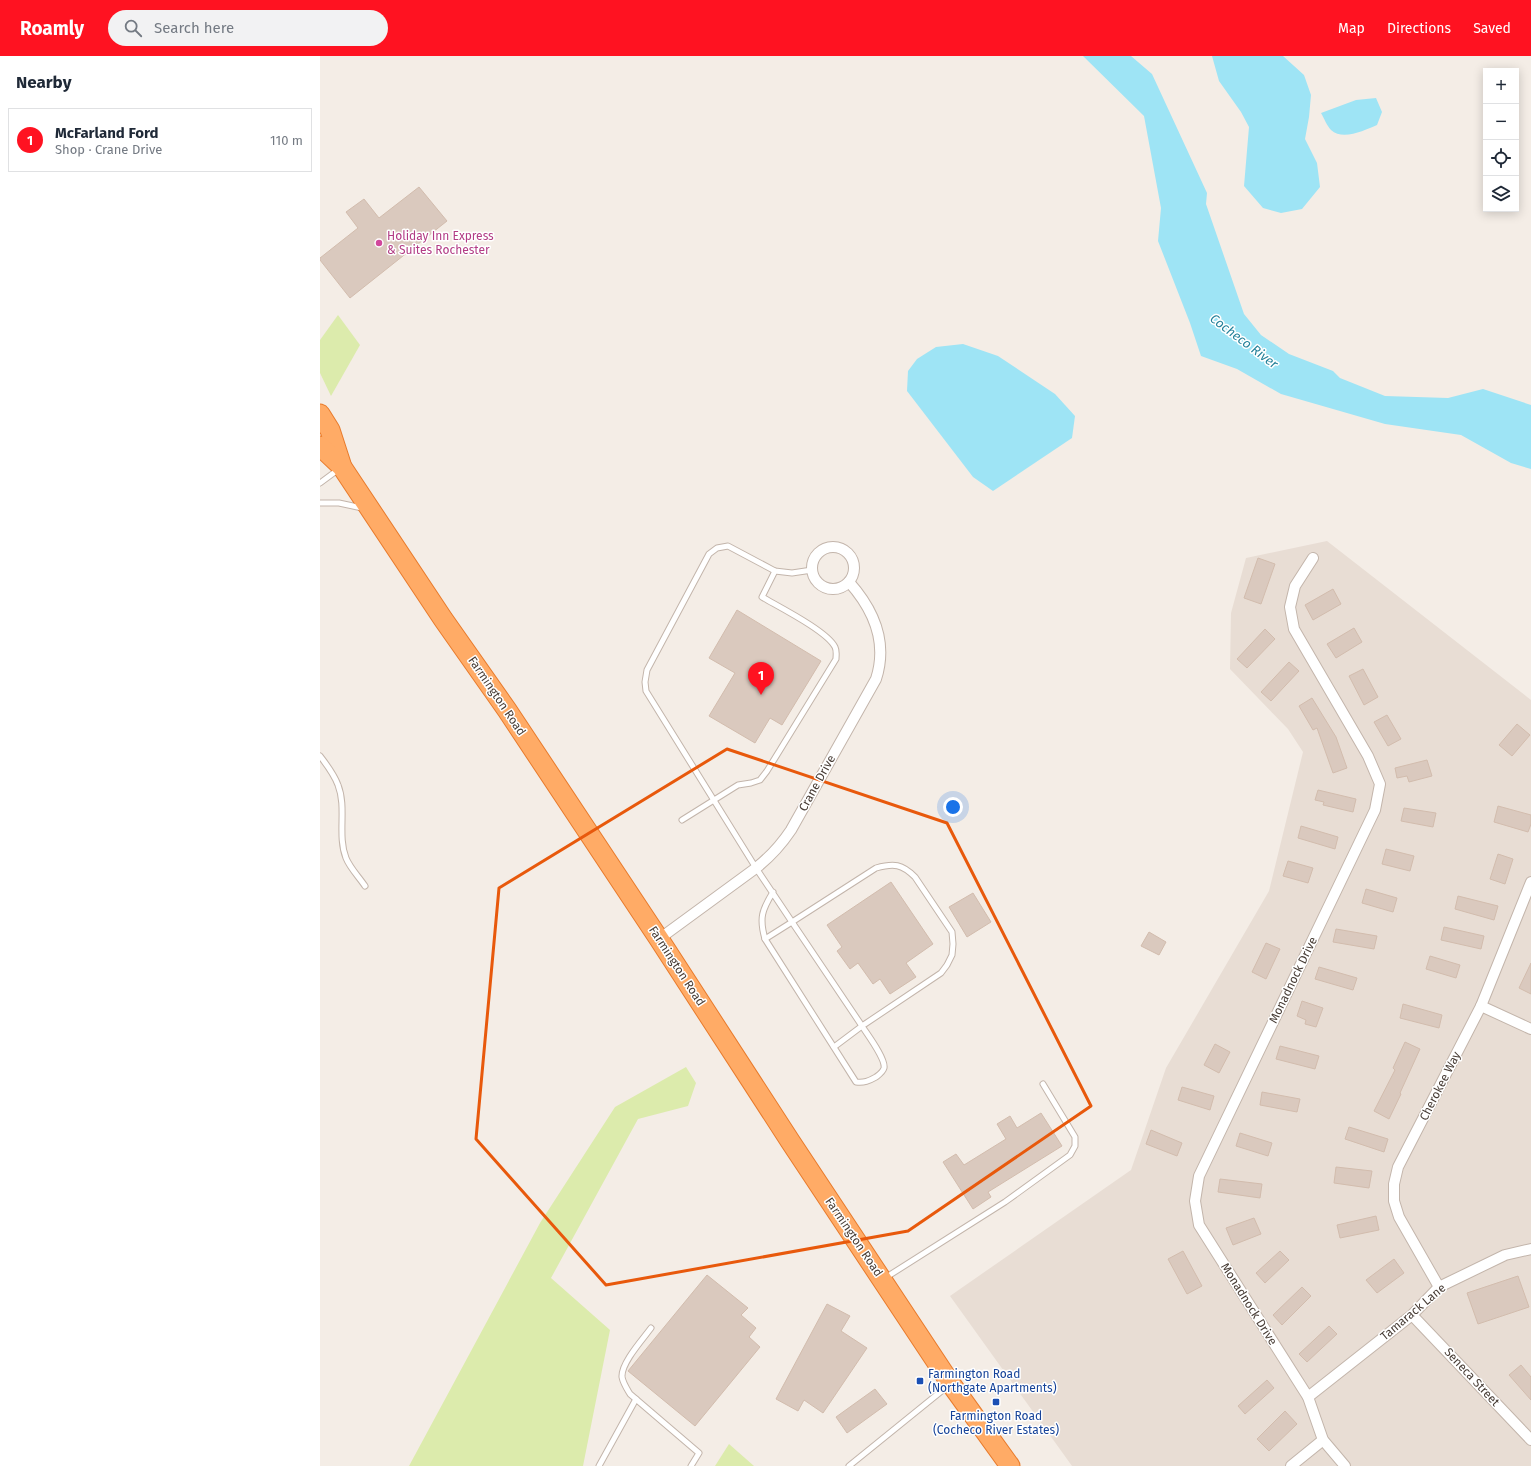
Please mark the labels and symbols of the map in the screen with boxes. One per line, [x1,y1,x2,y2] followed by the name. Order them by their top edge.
[387,229,494,257] place label: Holiday Inn Express & Suites Rochester
[374,238,384,248] marker: Holiday Inn Express & Suites Rochester
[1207,311,1282,372] water label: Cocheco River
[465,654,529,738] street label: Farmington Road
[748,662,774,695] pin: 1
[796,752,838,814] street label: Crane Drive
[943,797,963,817] your location
[646,923,708,1009] street label: Farmington Road
[1266,935,1320,1025] street label: Monadnock Drive
[1417,1049,1463,1123] street label: Cherokee Way
[822,1195,886,1279] street label: Farmington Road
[1218,1260,1280,1348] street label: Monadnock Drive
[1378,1281,1448,1343] street label: Tamarack Lane
[1441,1345,1503,1410] street label: Seneca Street
[928,1367,1057,1395] place label: Farmington Road (Northgate Apartments)
[915,1376,925,1386] marker: Farmington Road (Northgate Apartments)
[991,1397,1001,1407] marker: Farmington Road (Cocheco River Estates)
[933,1409,1059,1437] place label: Farmington Road (Cocheco River Estates)

